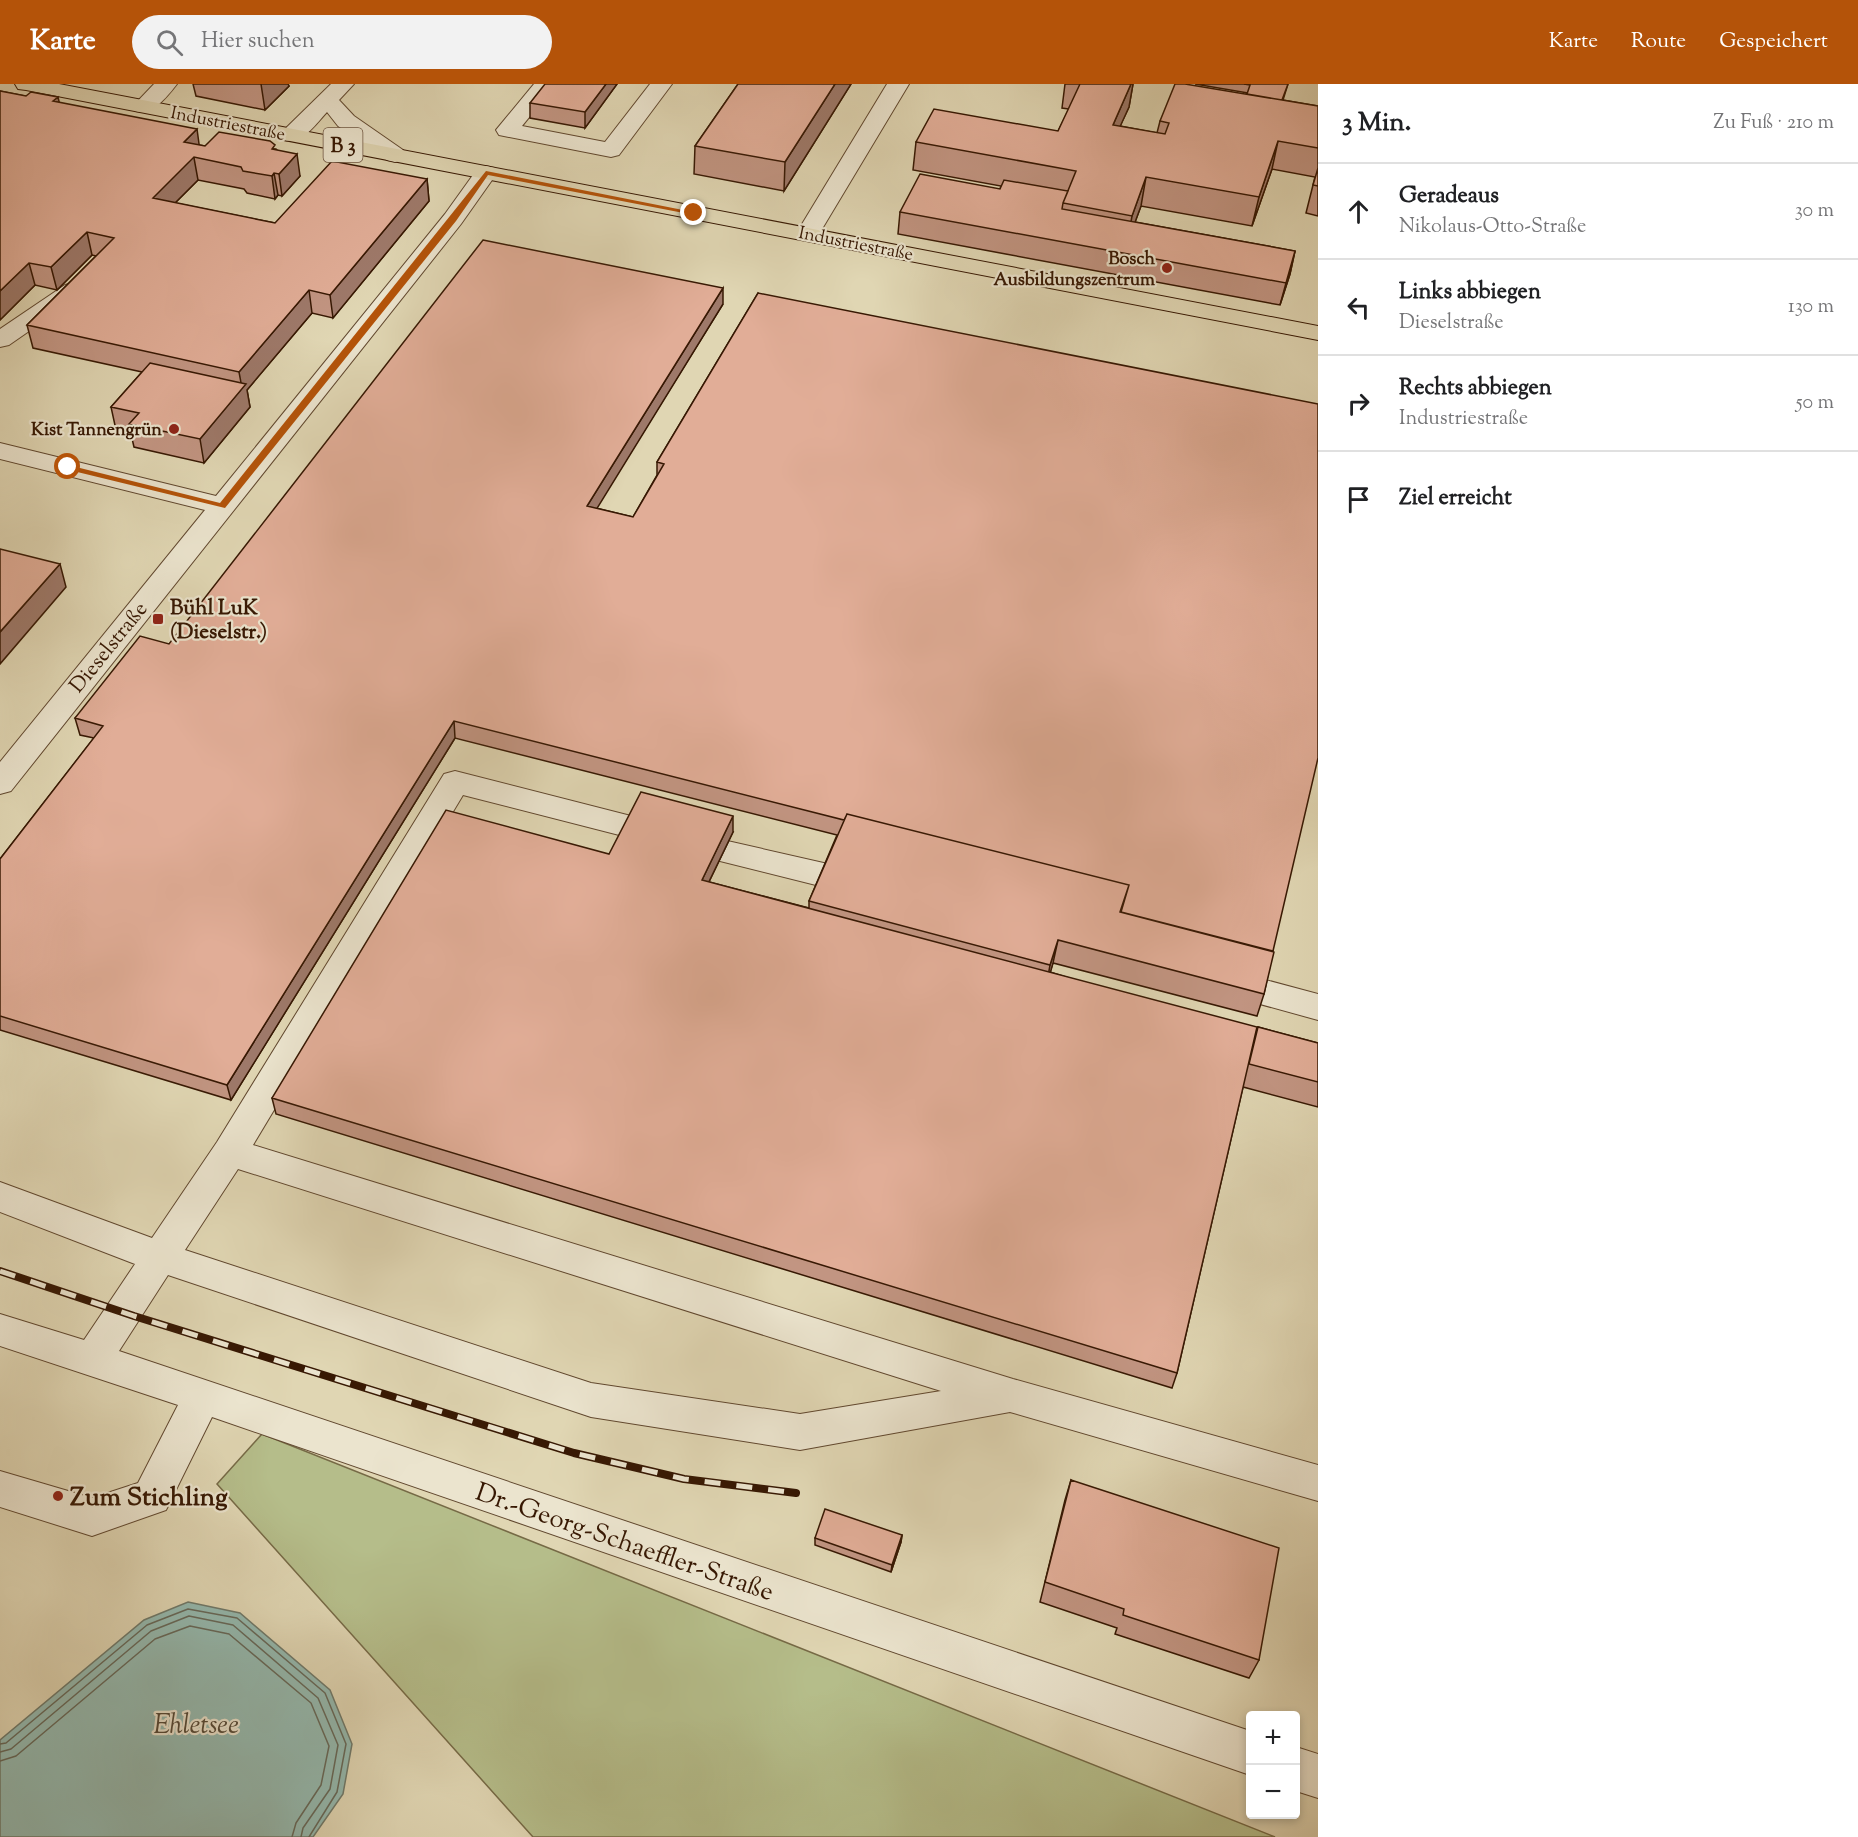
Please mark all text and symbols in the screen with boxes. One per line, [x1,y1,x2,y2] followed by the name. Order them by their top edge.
[132,15,552,69] search box
[30,22,96,62] text: Karte
[153,26,186,59] icon: search
[201,26,315,58] text: Hier suchen
[1549,27,1598,57] text: Karte
[1631,27,1686,57] text: Route
[1719,27,1828,57] text: Gespeichert
[168,101,287,149] street label: Industriestraße
[1342,105,1411,142] text: 3 Min.
[1713,109,1834,138] text: Zu Fuß · 210 m
[324,128,362,162] road number: B 3
[1399,181,1499,213] text: Geradeaus
[1342,195,1375,228] icon: ahead
[1795,197,1834,226] text: 30 m
[680,199,706,225] route end
[1399,213,1586,242] text: Nikolaus-Otto-Straße
[796,221,915,269] street label: Industriestraße
[993,247,1155,294] place label: Bosch Ausbildungszentrum
[1160,261,1174,275] marker: Bosch Ausbildungszentrum
[1399,277,1541,309] text: Links abbiegen
[1342,291,1375,324] icon: left
[1788,293,1834,322] text: 130 m
[1399,309,1504,338] text: Dieselstraße
[1399,373,1552,405] text: Rechts abbiegen
[1342,387,1375,420] icon: right
[1796,389,1834,418] text: 50 m
[1399,405,1528,434] text: Industriestraße
[31,418,162,444] place label: Kist Tannengrün
[167,422,181,436] marker: Kist Tannengrün
[54,453,80,479] route start
[1342,483,1375,516] icon: arrive
[1399,483,1512,515] text: Ziel erreicht
[170,594,267,648] place label: Bühl LuK (Dieselstr.)
[63,596,156,700] street label: Dieselstraße
[151,612,165,626] marker: Bühl LuK (Dieselstr.)
[470,1475,778,1612] street label: Dr.-Georg-Schaeffler-Straße
[70,1480,228,1517] place label: Zum Stichling
[51,1489,65,1503] marker: Zum Stichling
[153,1707,239,1746] water label: Ehletsee
[1246,1711,1300,1819] map controls
[1246,1711,1300,1765] button: +
[1246,1765,1300,1819] button: −

